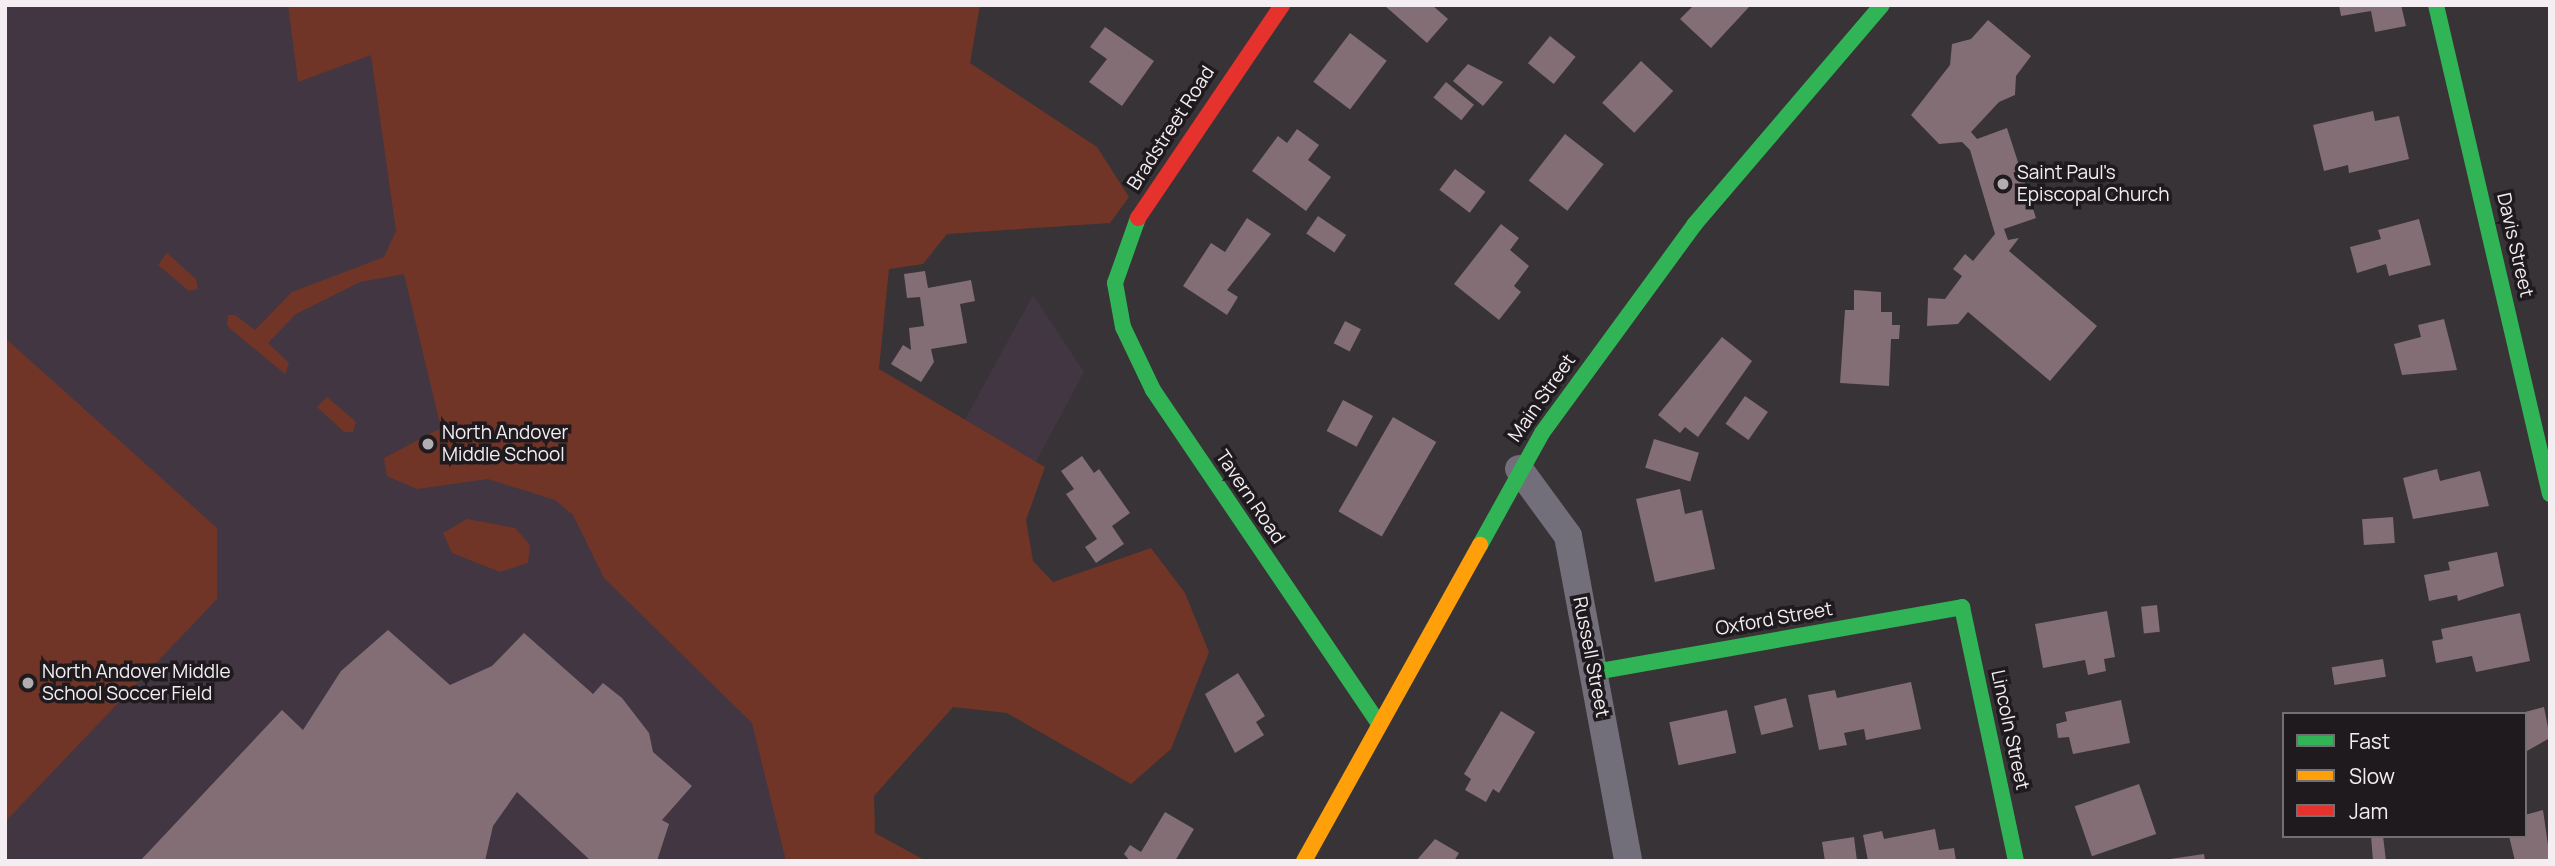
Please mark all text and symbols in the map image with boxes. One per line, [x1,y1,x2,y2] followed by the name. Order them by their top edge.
[1123,62,1219,194] street label: Bradstreet Road
[2017,162,2170,206] place label: Saint Paul's Episcopal Church
[1995,176,2011,192] marker: Saint Paul's Episcopal Church
[2492,191,2538,299] street label: Davis Street
[1503,350,1581,446] street label: Main Street
[442,422,568,466] place label: North Andover Middle School
[420,436,436,452] marker: North Andover Middle School
[1210,446,1290,548] street label: Tavern Road
[1568,595,1614,719] street label: Russell Street
[1714,597,1834,641] street label: Oxford Street
[42,661,231,705] place label: North Andover Middle School Soccer Field
[1986,668,2034,792] street label: Lincoln Street
[20,675,36,691] marker: North Andover Middle School Soccer Field
[2282,712,2527,838] legend
[2349,727,2390,755] text: Fast
[2349,762,2395,790] text: Slow
[2349,797,2388,825] text: Jam

